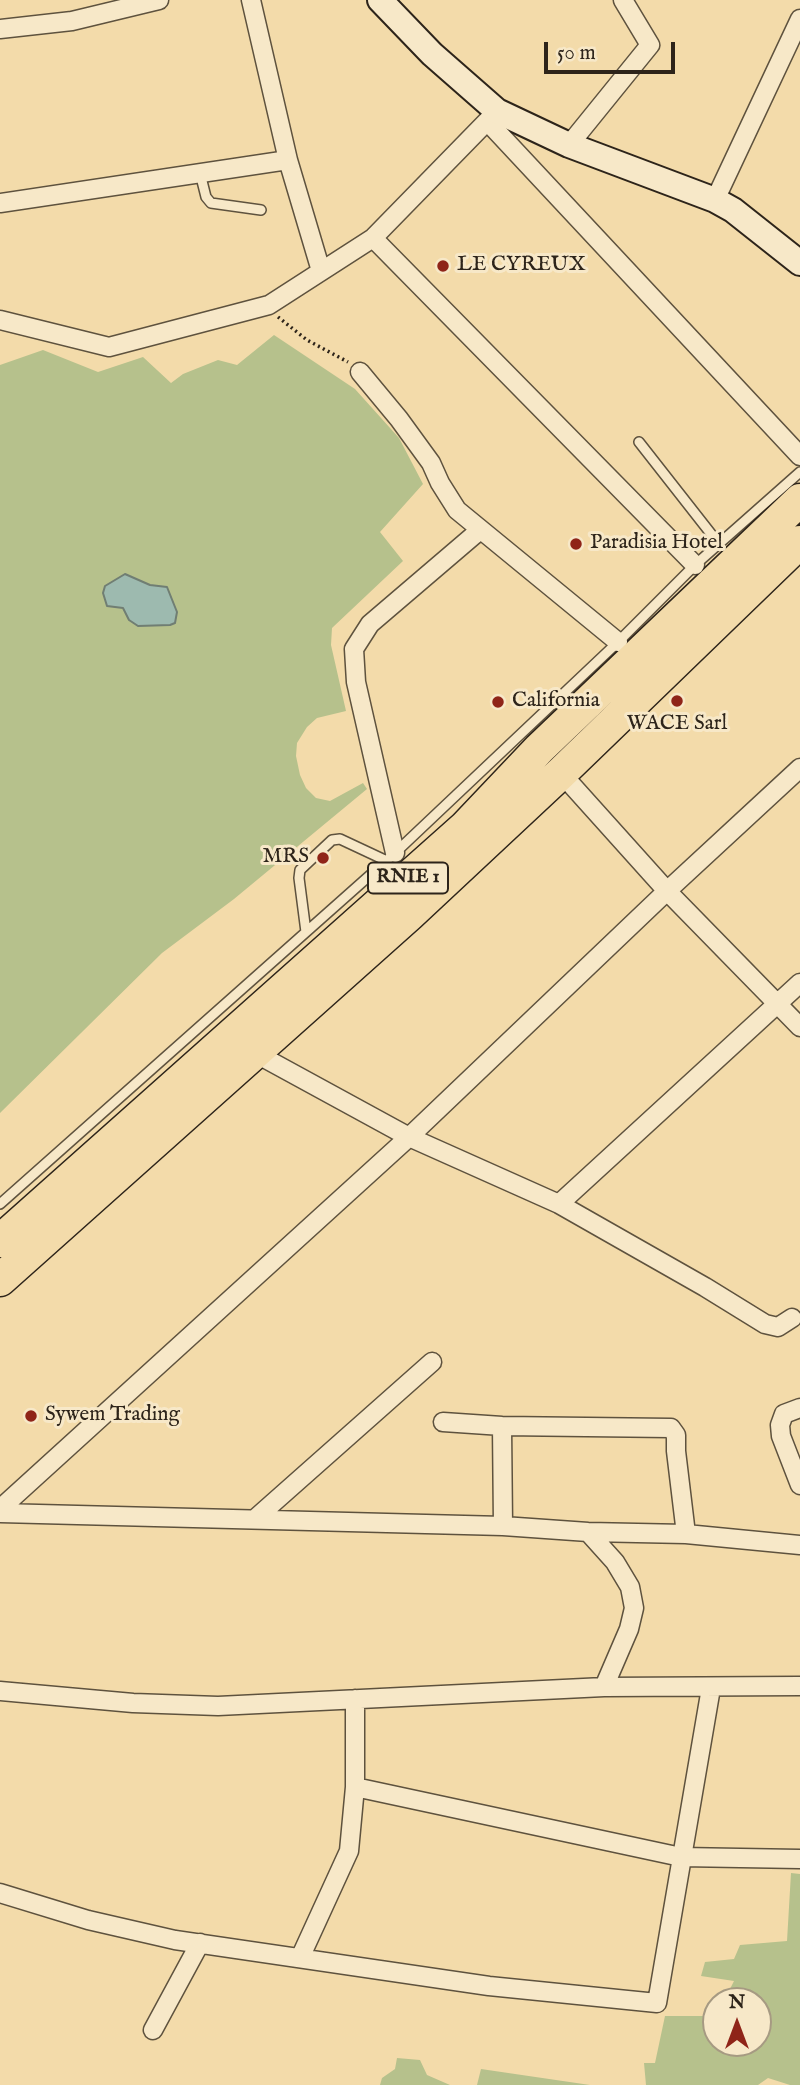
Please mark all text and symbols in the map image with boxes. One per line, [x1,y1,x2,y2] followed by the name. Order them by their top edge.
[548,28,679,72] scale bar
[557,40,596,67] text: 50 m
[457,253,586,279] place label: LE CYREUX
[435,258,451,274] marker: LE CYREUX
[590,531,723,557] place label: Paradisia Hotel
[568,536,584,552] marker: Paradisia Hotel
[512,689,600,715] place label: California
[669,693,685,709] marker: WACE Sarl
[490,694,506,710] marker: California
[627,712,727,738] place label: WACE Sarl
[263,845,309,871] place label: MRS
[315,850,331,866] marker: MRS
[368,862,448,894] road number: RNIE 1
[45,1403,180,1429] place label: Sywem Trading
[23,1408,39,1424] marker: Sywem Trading
[702,1987,772,2057] north arrow
[729,1991,745,2015] text: N

